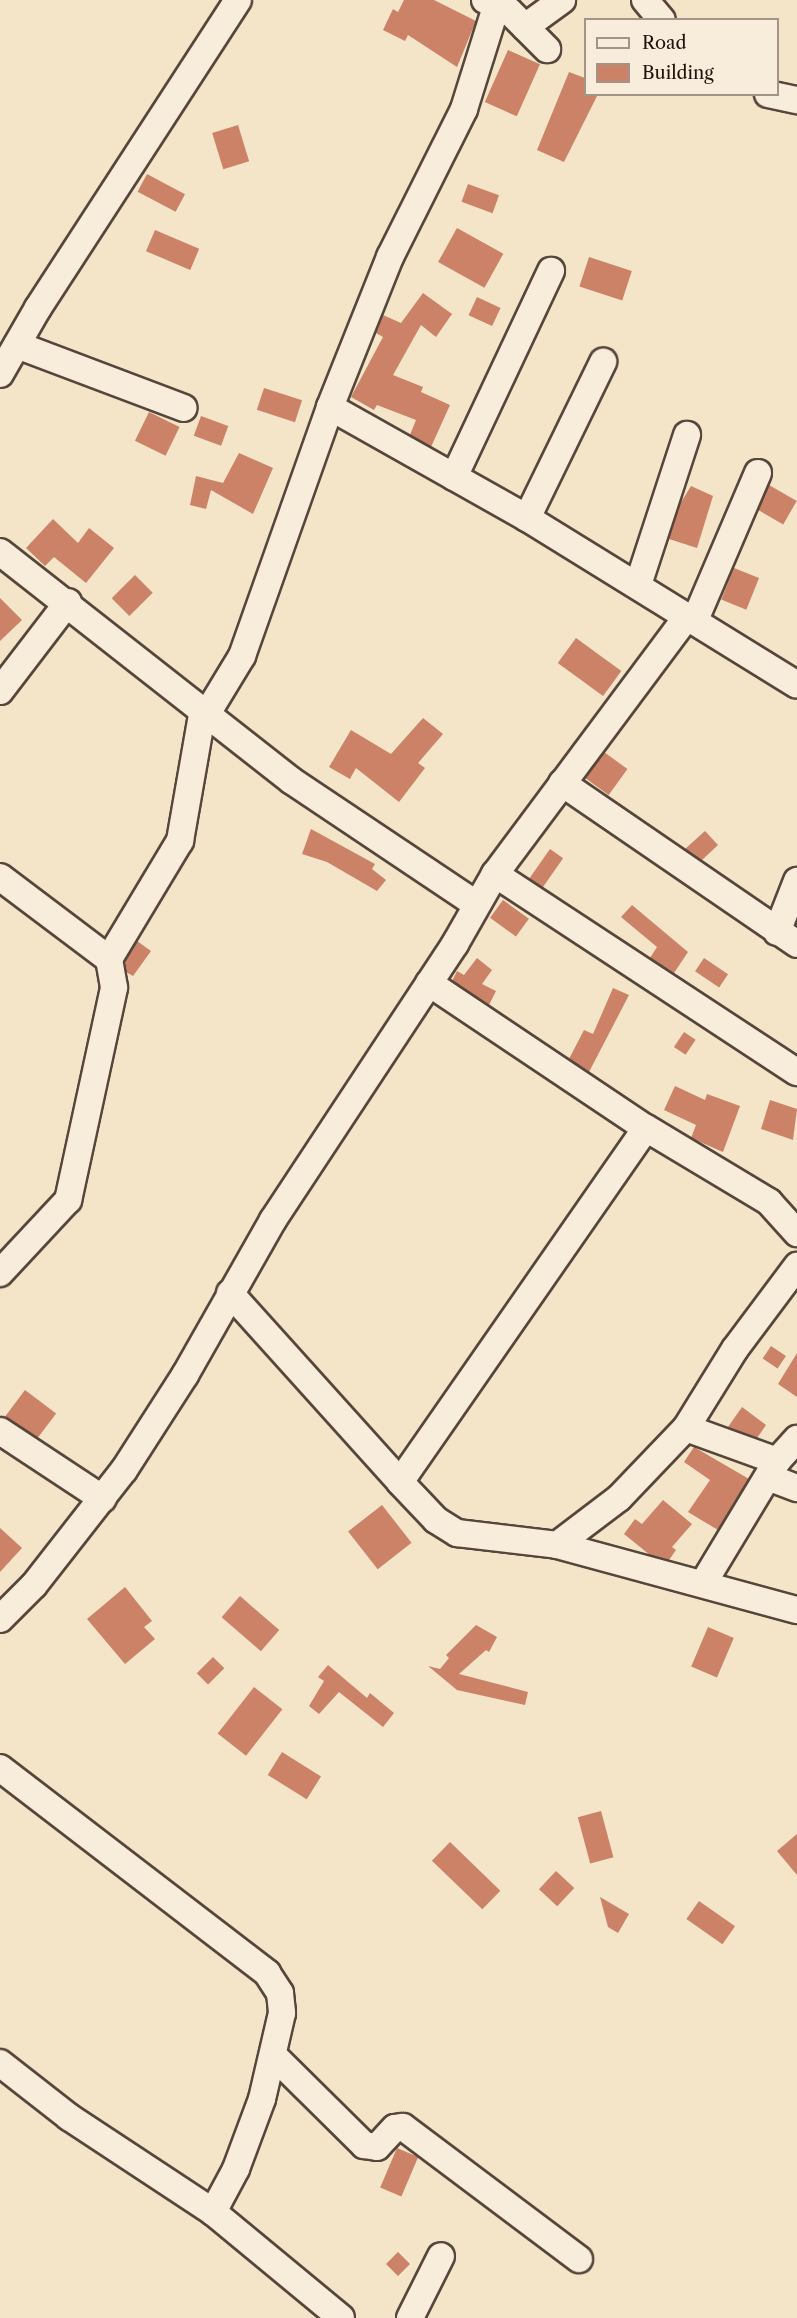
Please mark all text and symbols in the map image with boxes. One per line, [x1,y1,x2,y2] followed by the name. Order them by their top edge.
[584,18,779,96] legend
[642,32,687,54] text: Road
[642,62,714,84] text: Building

